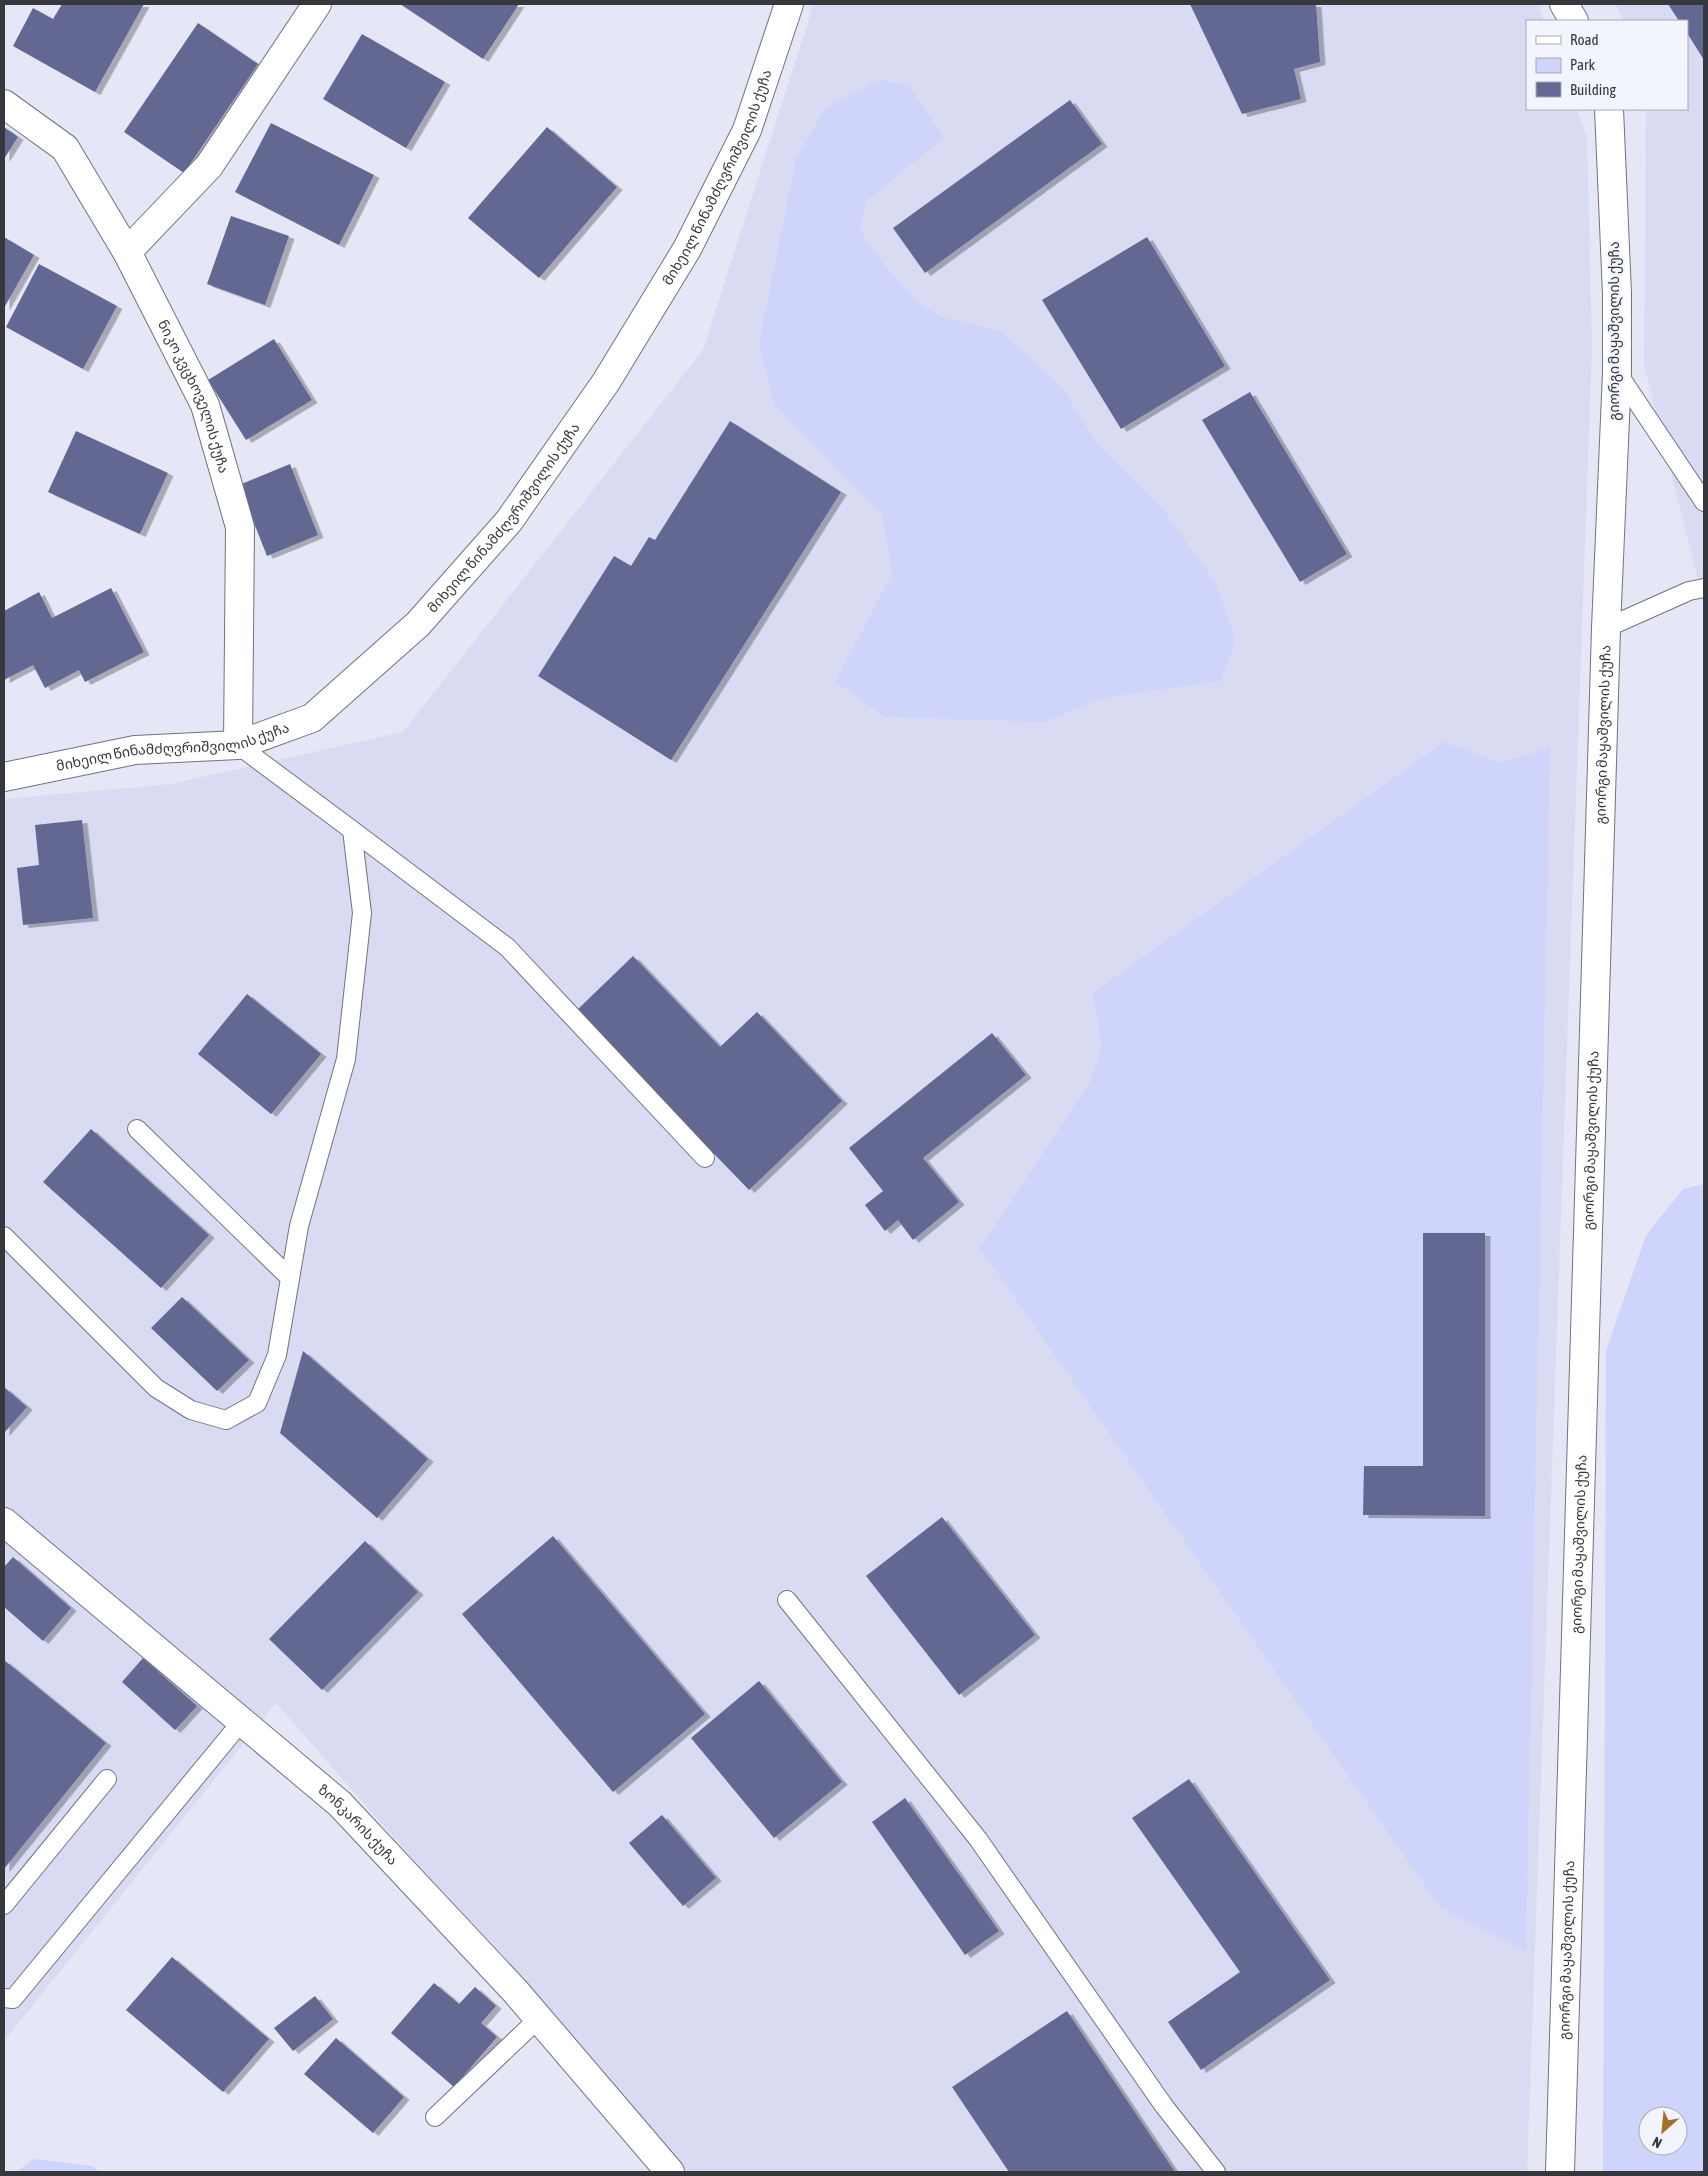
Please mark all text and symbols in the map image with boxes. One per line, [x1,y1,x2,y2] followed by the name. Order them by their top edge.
[1526,20,1688,110] legend
[1570,31,1599,48] text: Road
[1570,56,1595,73] text: Park
[659,67,775,288] street label: მიხეილ წინამძღვრიშვილის ქუჩა
[1570,81,1616,98] text: Building
[1606,241,1623,421] street label: გიორგი მაყაშვილის ქუჩა
[155,317,232,475] street label: ნიკო კვცხოველის ქუჩა
[424,420,583,616] street label: მიხეილ წინამძღვრიშვილის ქუჩა
[1592,645,1614,825] street label: გიორგი მაყაშვილის ქუჩა
[55,719,291,774] street label: მიხეილ წინამძღვრიშვილის ქუჩა
[1580,1051,1602,1230] street label: გიორგი მაყაშვილის ქუჩა
[1568,1454,1590,1634] street label: გიორგი მაყაშვილის ქუჩა
[315,1781,401,1868] street label: ზონკარის ქუჩა
[1556,1860,1578,2040] street label: გიორგი მაყაშვილის ქუჩა
[1638,2106,1688,2156] north arrow
[1650,2134,1664,2152] text: N

